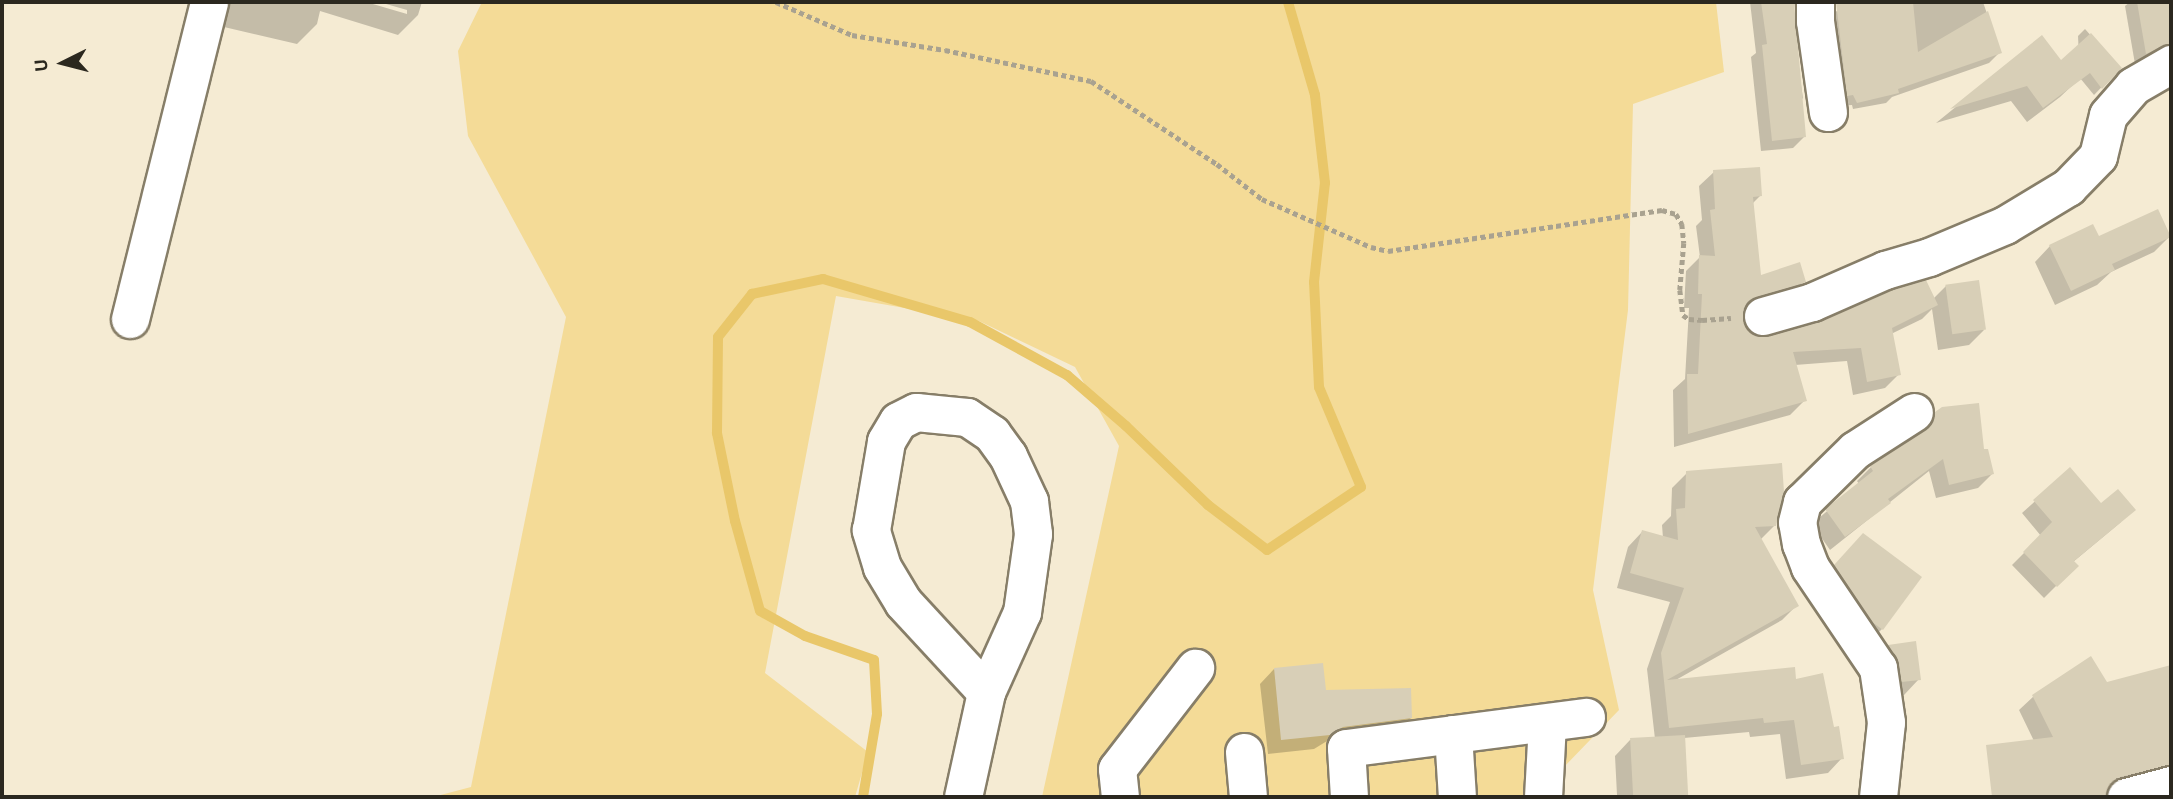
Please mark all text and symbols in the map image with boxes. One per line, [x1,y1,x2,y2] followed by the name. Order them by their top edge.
[28,28,98,98] north arrow
[32,58,52,72] text: U

